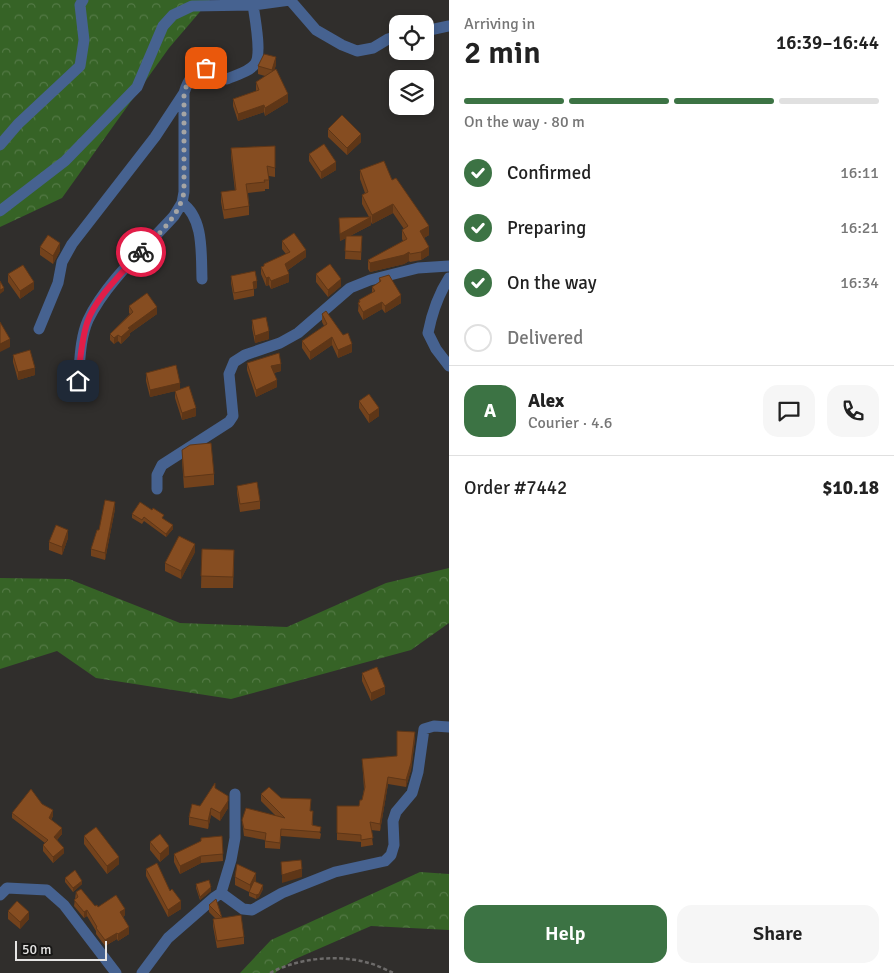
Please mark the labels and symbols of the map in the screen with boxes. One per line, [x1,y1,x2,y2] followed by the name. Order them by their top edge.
[185,47,227,89] pin
[116,227,166,277] courier
[57,360,99,402] pin
[15,938,108,961] scale bar

